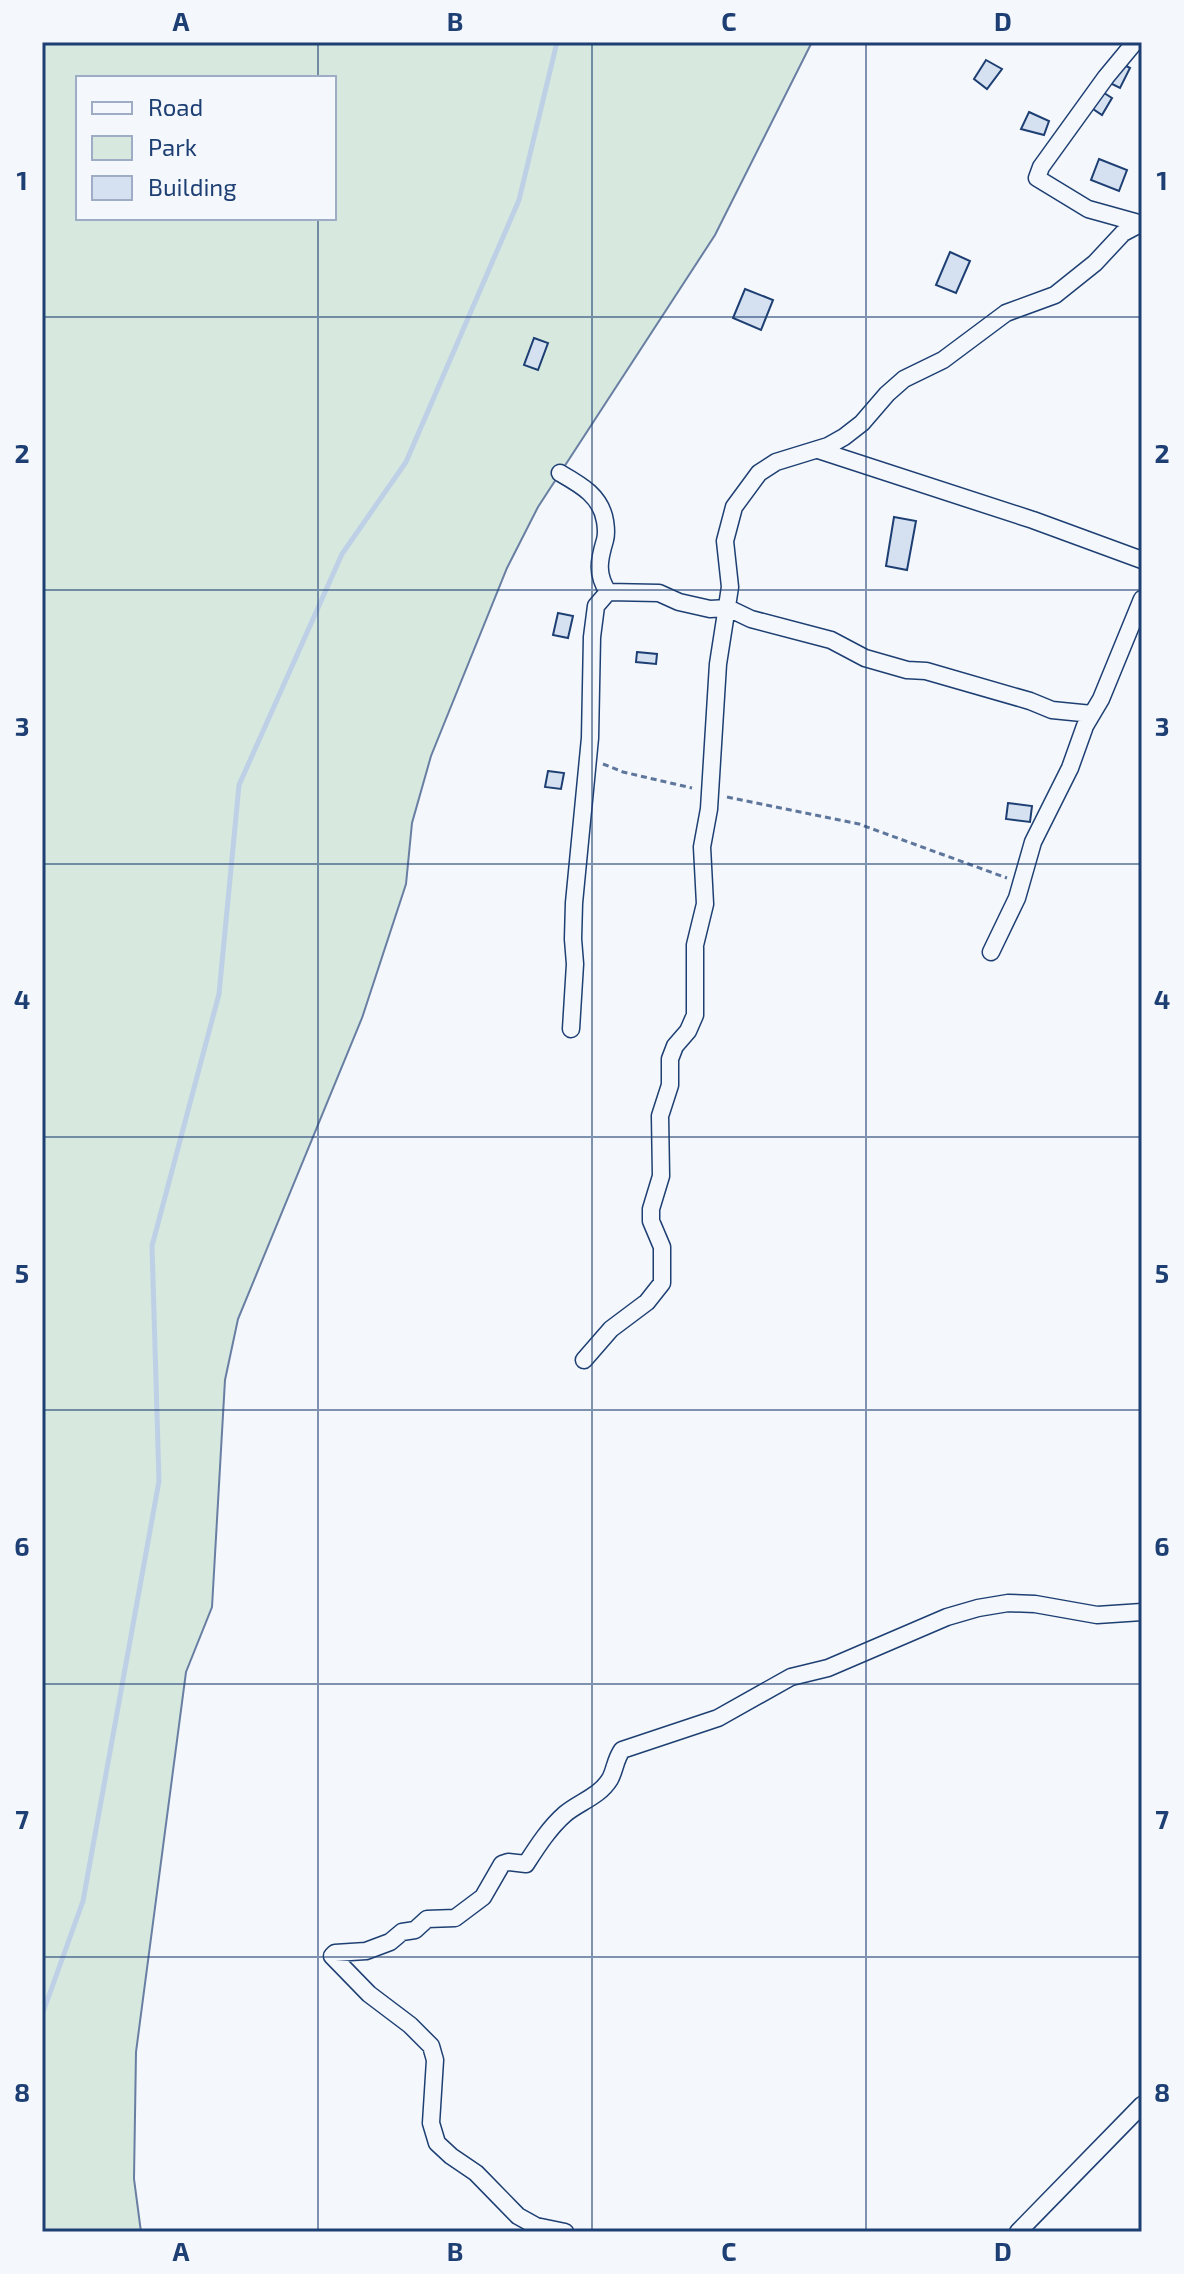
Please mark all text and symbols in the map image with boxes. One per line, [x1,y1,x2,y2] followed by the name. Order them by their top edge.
[173,5,190,36] text: A
[447,5,463,36] text: B
[721,5,737,36] text: C
[994,5,1012,36] text: D
[76,76,336,220] legend
[148,92,203,121] text: Road
[148,132,197,161] text: Park
[16,164,28,195] text: 1
[1156,164,1168,195] text: 1
[148,172,237,201] text: Building
[14,437,30,468] text: 2
[1154,437,1170,468] text: 2
[15,710,29,741] text: 3
[1155,710,1169,741] text: 3
[14,983,30,1014] text: 4
[1154,983,1170,1014] text: 4
[15,1257,29,1288] text: 5
[1155,1257,1169,1288] text: 5
[14,1530,30,1561] text: 6
[1154,1530,1170,1561] text: 6
[15,1803,29,1834] text: 7
[1155,1803,1169,1834] text: 7
[14,2076,30,2107] text: 8
[1154,2076,1170,2107] text: 8
[173,2235,190,2266] text: A
[447,2235,463,2266] text: B
[721,2235,737,2266] text: C
[994,2235,1012,2266] text: D

